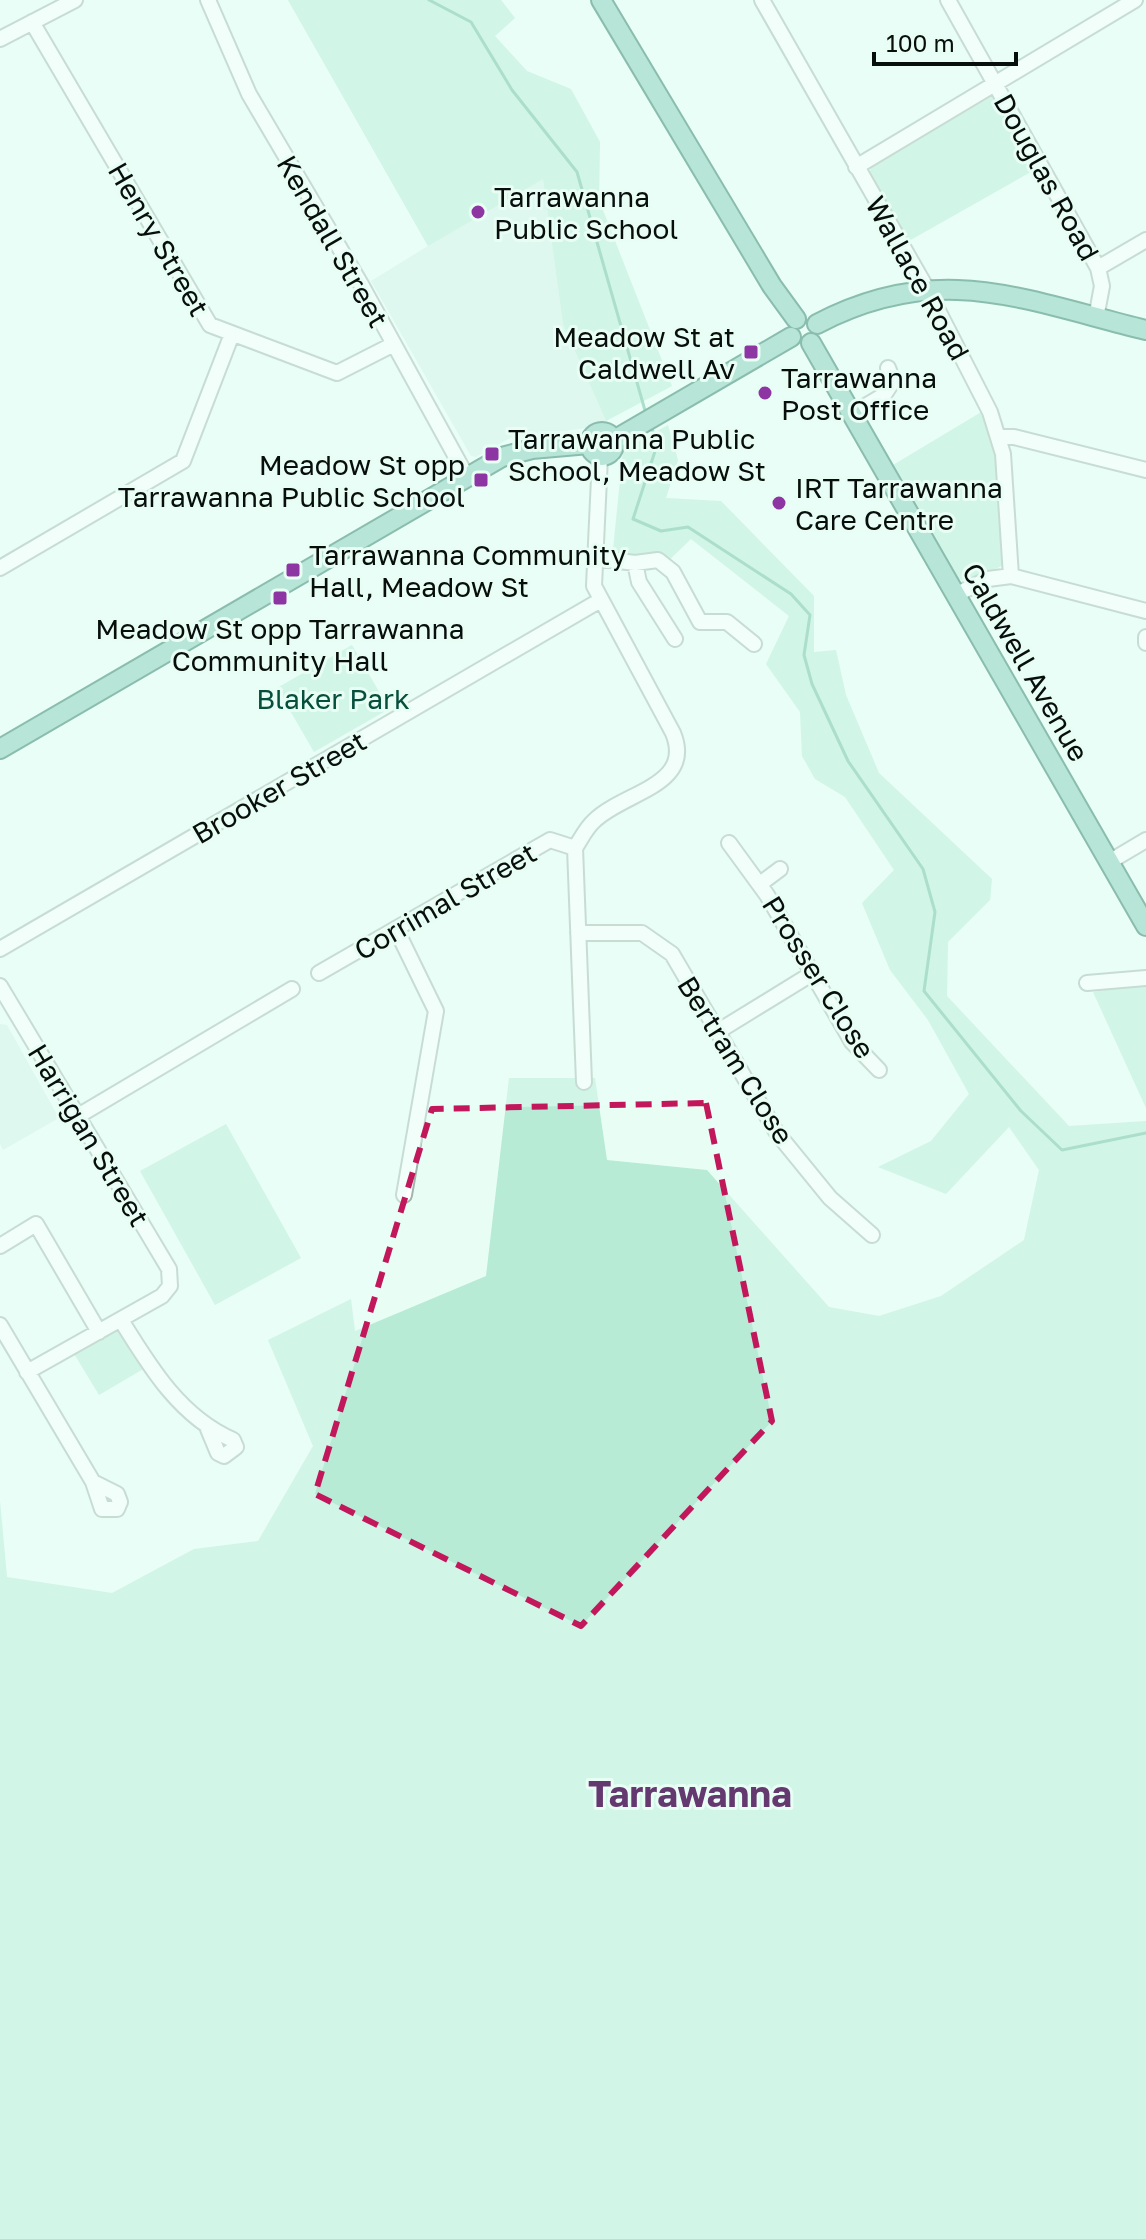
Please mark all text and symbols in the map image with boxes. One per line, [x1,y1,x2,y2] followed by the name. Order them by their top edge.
[874,16,1016,66] scale bar
[886,28,955,57] text: 100 m
[988,88,1106,266] street label: Douglas Road
[270,149,396,333] street label: Kendall Street
[102,156,216,322] street label: Henry Street
[494,180,678,245] place label: Tarrawanna Public School
[859,190,977,366] street label: Wallace Road
[469,203,487,221] marker: Tarrawanna Public School
[553,320,735,385] place label: Meadow St at Caldwell Av
[742,343,760,361] marker: Meadow St at Caldwell Av
[781,361,937,426] place label: Tarrawanna Post Office
[756,384,774,402] marker: Tarrawanna Post Office
[508,422,766,487] place label: Tarrawanna Public School, Meadow St
[483,445,501,463] marker: Tarrawanna Public School, Meadow St
[118,448,465,513] place label: Meadow St opp Tarrawanna Public School
[472,471,490,489] marker: Meadow St opp Tarrawanna Public School
[795,471,1003,536] place label: IRT Tarrawanna Care Centre
[770,494,788,512] marker: IRT Tarrawanna Care Centre
[309,538,627,603] place label: Tarrawanna Community Hall, Meadow St
[956,557,1096,767] street label: Caldwell Avenue
[284,561,302,579] marker: Tarrawanna Community Hall, Meadow St
[271,589,289,607] marker: Meadow St opp Tarrawanna Community Hall
[95,612,465,677] place label: Meadow St opp Tarrawanna Community Hall
[256,682,410,715] park label: Blaker Park
[186,724,372,850] street label: Brooker Street
[348,836,542,966] street label: Corrimal Street
[756,890,882,1064] street label: Prosser Close
[671,970,801,1150] street label: Bertram Close
[22,1038,156,1232] street label: Harrigan Street
[588,1772,792,1815] district label: Tarrawanna

